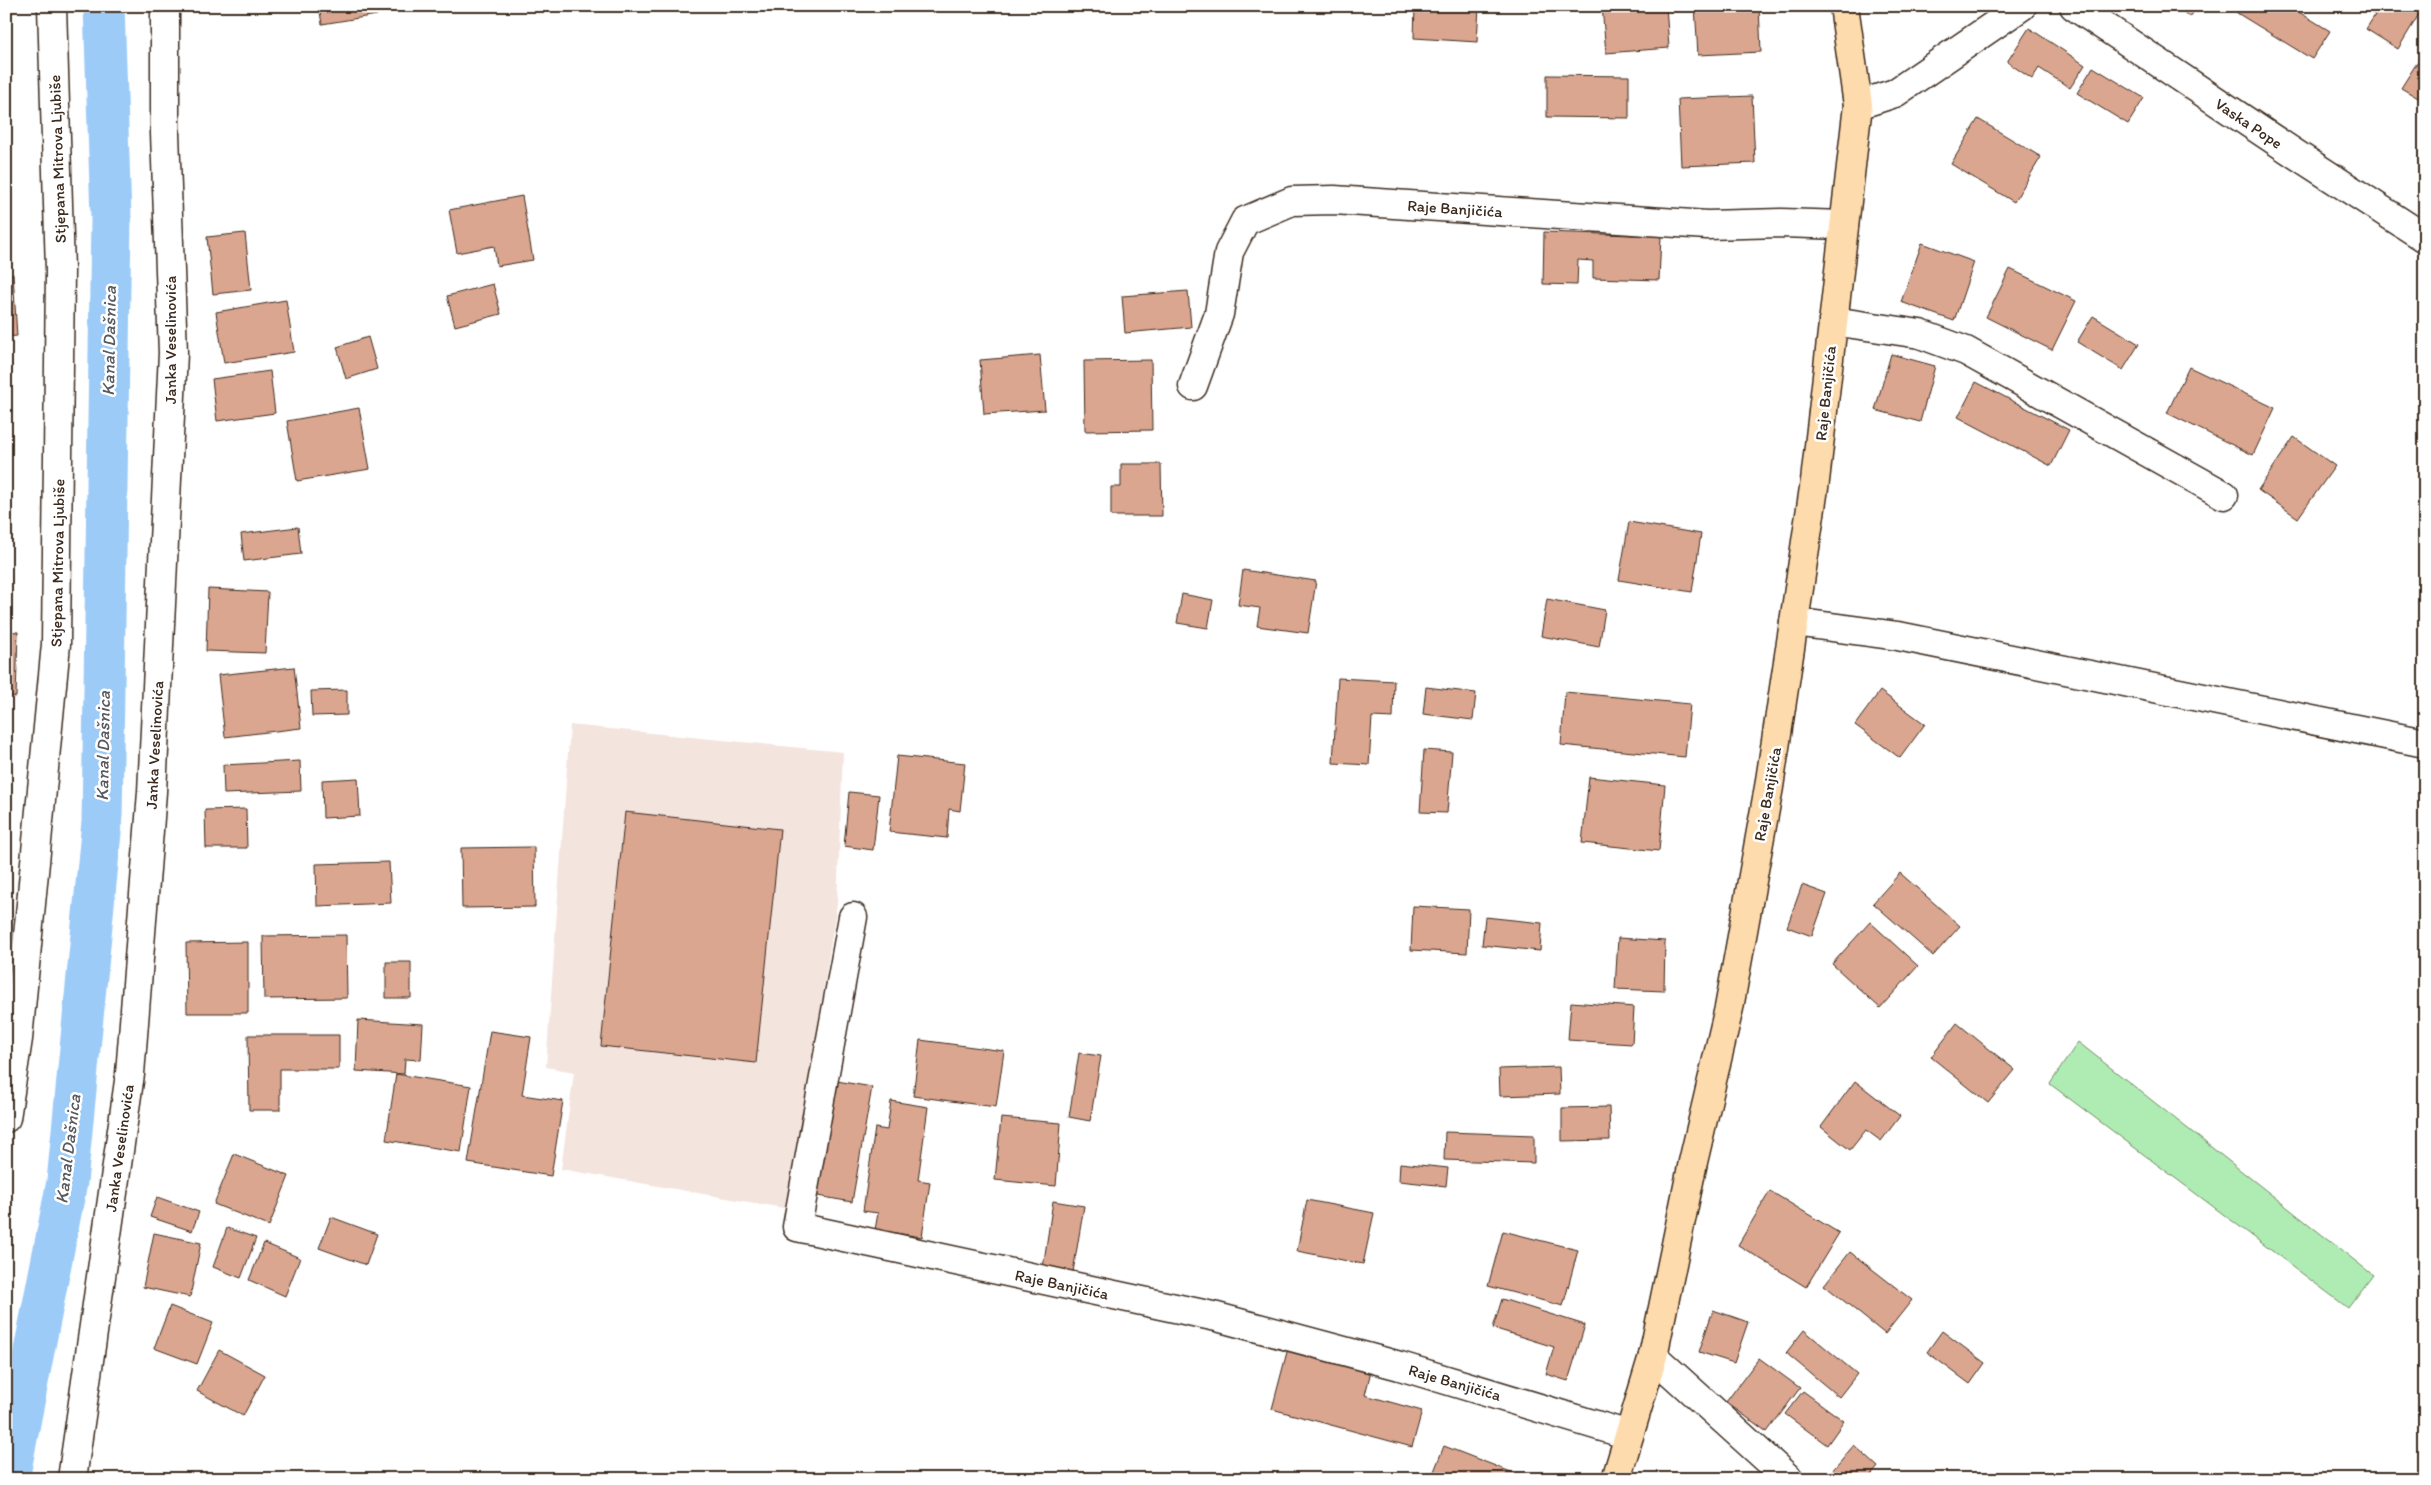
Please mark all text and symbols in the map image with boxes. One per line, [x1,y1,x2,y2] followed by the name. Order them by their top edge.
[45,74,70,244] street label: Stjepana Mitrova Ljubiše
[2211,94,2286,153] street label: Vaska Pope
[1407,196,1504,221] street label: Raje Banjičića
[161,276,180,404] street label: Janka Veselinovića
[97,285,121,396] water label: Kanal Dašnica
[1811,344,1840,442] street label: Raje Banjičića
[47,478,68,647] street label: Stjepana Mitrova Ljubiše
[142,680,167,810] street label: Janka Veselinovića
[91,690,115,801] water label: Kanal Dašnica
[1750,745,1785,843] street label: Raje Banjičića
[101,1083,138,1213] street label: Janka Veselinovića
[50,1092,86,1205] water label: Kanal Dašnica
[1013,1265,1111,1304] street label: Raje Banjičića
[1406,1360,1504,1405] street label: Raje Banjičića

